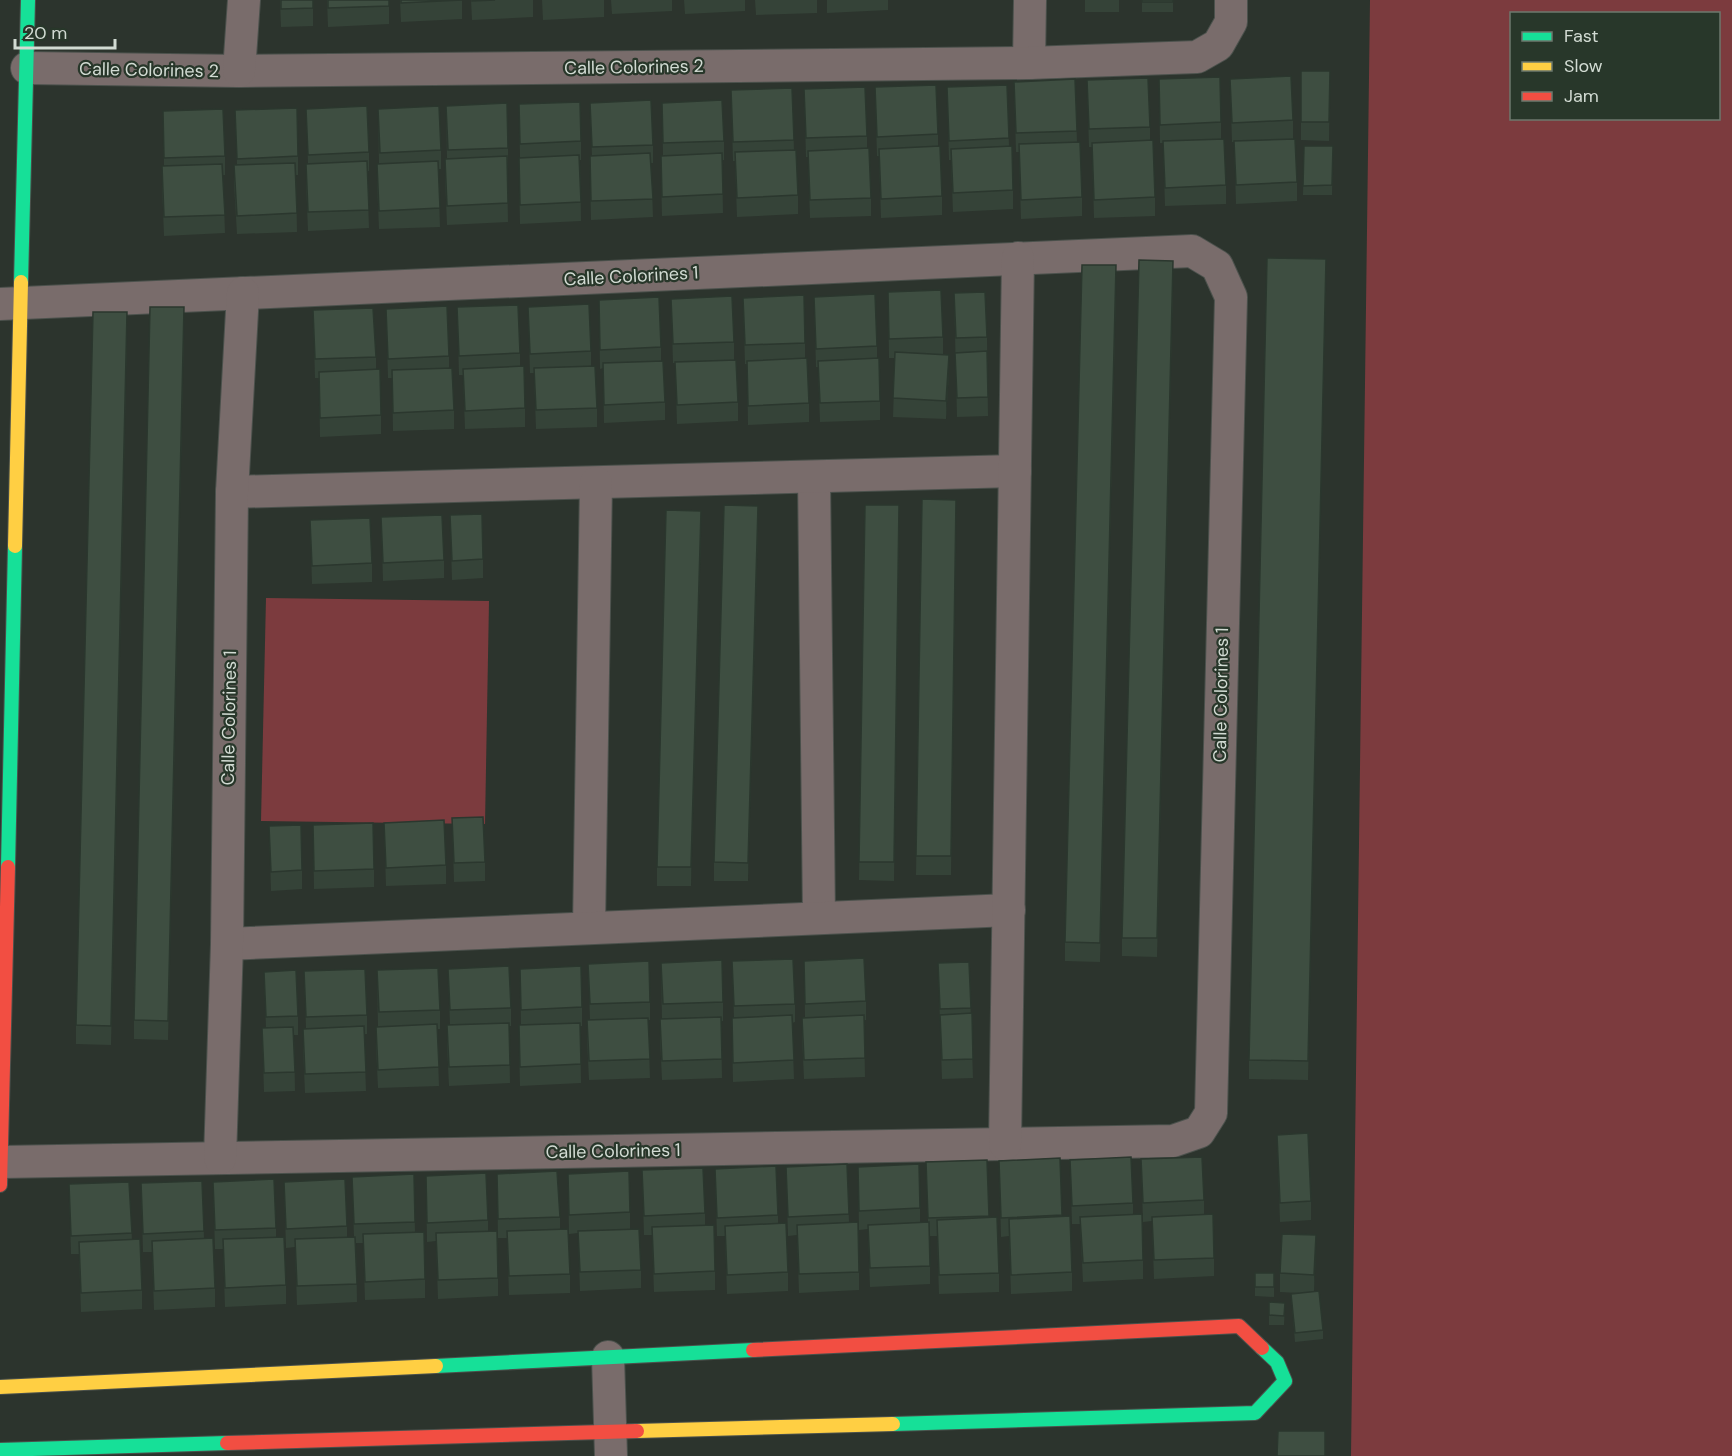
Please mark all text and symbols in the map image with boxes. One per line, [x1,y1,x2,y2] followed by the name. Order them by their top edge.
[15,12,116,50] scale bar
[1510,12,1720,120] legend
[24,21,67,45] text: 20 m
[1564,24,1599,48] text: Fast
[564,54,704,80] street label: Calle Colorines 2
[1564,54,1603,78] text: Slow
[79,57,219,83] street label: Calle Colorines 2
[1564,84,1599,108] text: Jam
[563,260,699,292] street label: Calle Colorines 1
[1208,627,1234,763] street label: Calle Colorines 1
[216,650,242,786] street label: Calle Colorines 1
[545,1138,681,1164] street label: Calle Colorines 1

